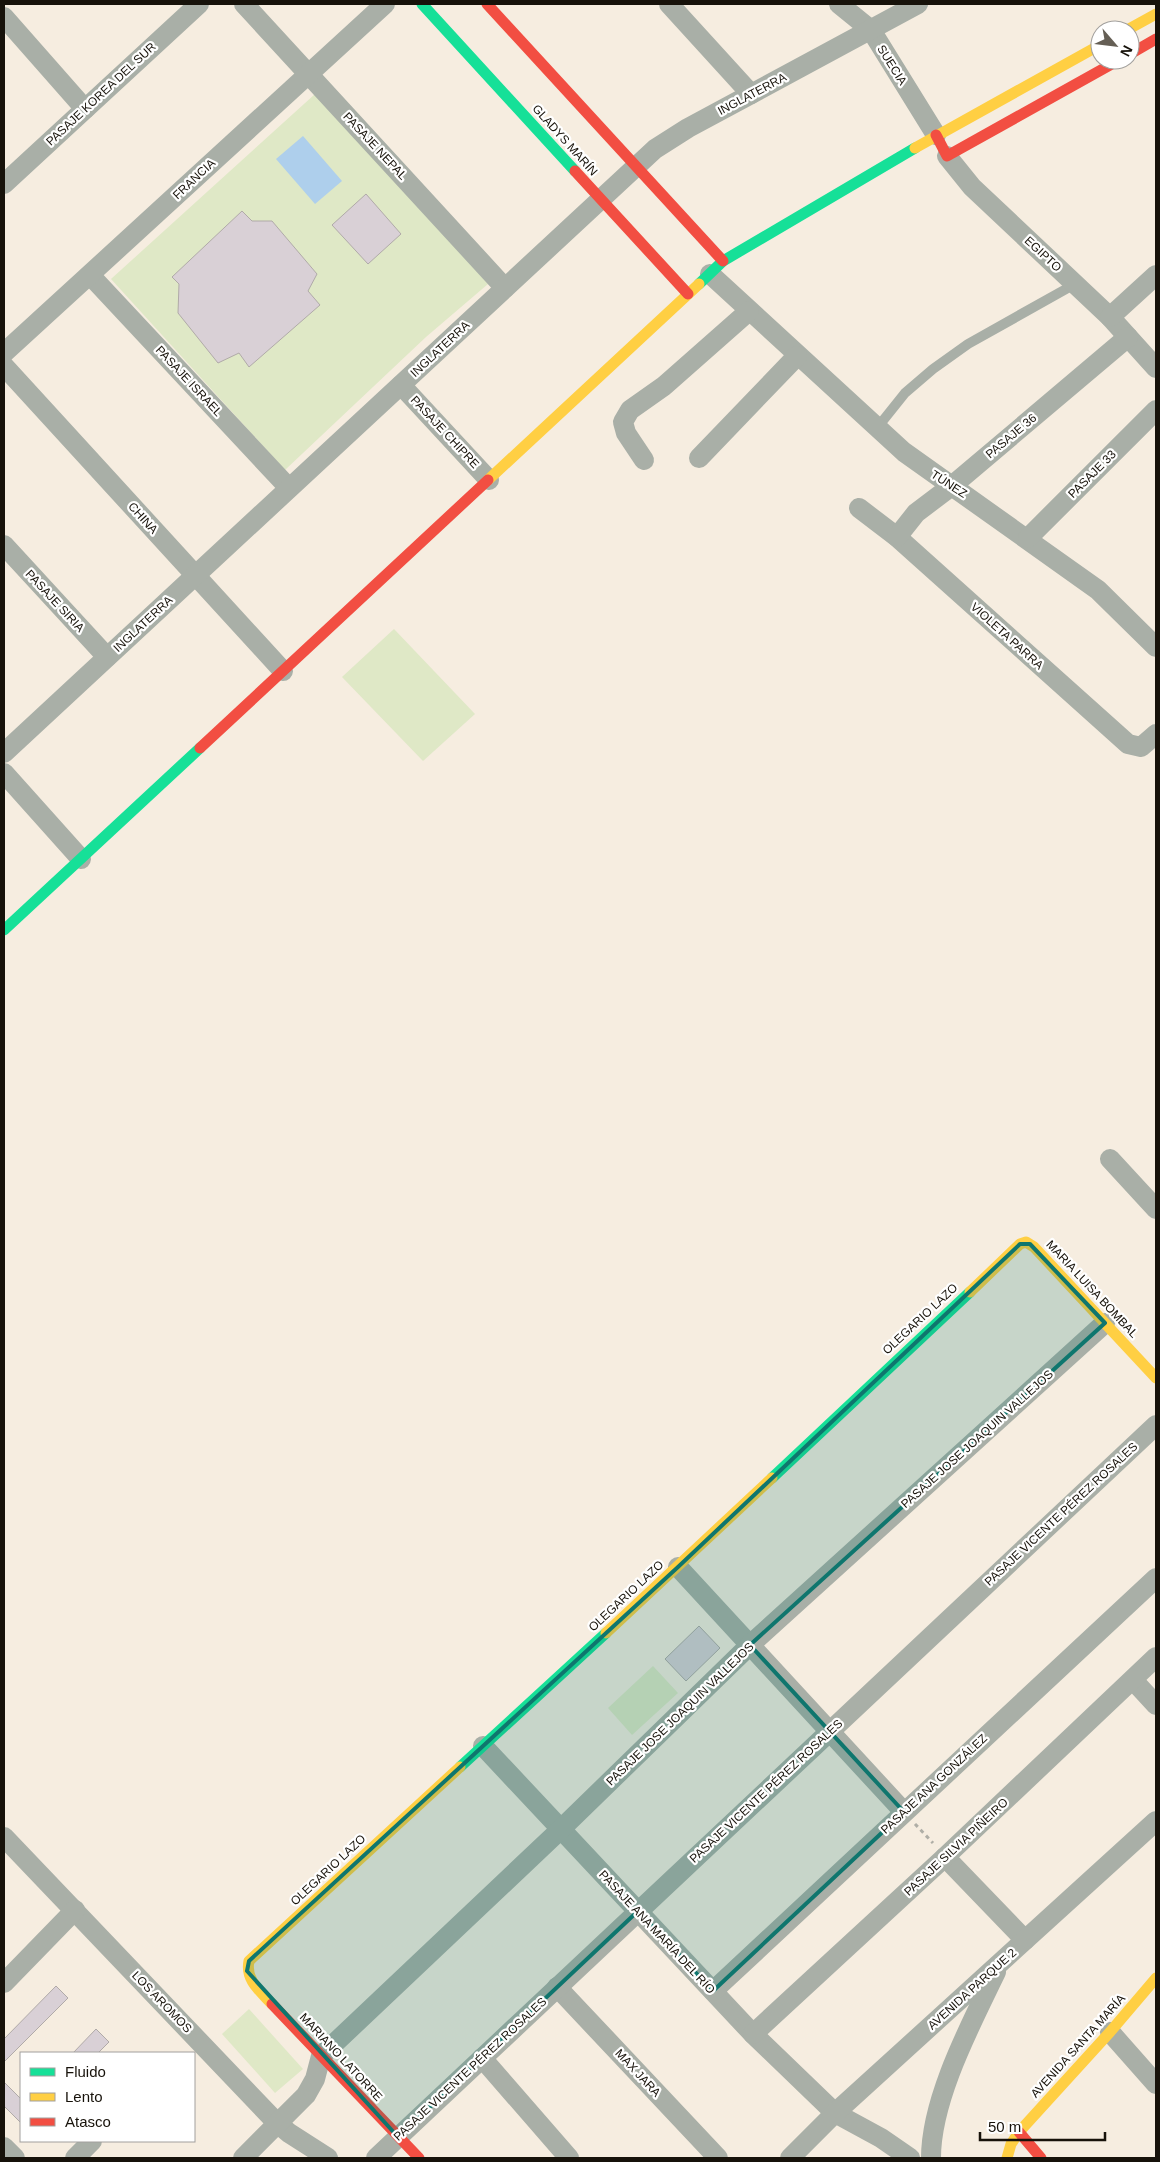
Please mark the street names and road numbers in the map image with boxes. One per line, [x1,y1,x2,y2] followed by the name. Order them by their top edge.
[43,39,159,148] street label: PASAJE KOREA DEL SUR
[874,42,910,88] street label: SUECIA
[715,70,789,118] street label: INGLATERRA
[529,101,601,178] street label: GLADYS MARÍN
[340,109,410,183] street label: PASAJE NEPAL
[170,156,218,202] street label: FRANCIA
[1022,233,1064,275] street label: EGIPTO
[408,318,472,380] street label: INGLATERRA
[153,343,225,419] street label: PASAJE ISRAEL
[408,393,482,471] street label: PASAJE CHIPRE
[983,411,1039,461] street label: PASAJE 36
[1065,447,1119,501] street label: PASAJE 33
[928,466,970,501] street label: TÚNEZ
[125,499,161,537] street label: CHINA
[23,567,87,635] street label: PASAJE SIRIA
[111,593,175,655] street label: INGLATERRA
[968,600,1046,672] street label: VIOLETA PARRA
[1043,1237,1141,1341] street label: MARIA LUISA BOMBAL
[880,1281,960,1357] street label: OLEGARIO LAZO
[898,1367,1056,1511] street label: PASAJE JOSE JOAQUIN VALLEJOS
[981,1439,1140,1589] street label: PASAJE VICENTE PÉREZ ROSALES
[586,1558,666,1634] street label: OLEGARIO LAZO
[603,1640,757,1788] street label: PASAJE JOSE JOAQUIN VALLEJOS
[686,1716,845,1866] street label: PASAJE VICENTE PÉREZ ROSALES
[877,1730,990,1837] street label: PASAJE ANA GONZÁLEZ
[901,1795,1011,1899] street label: PASAJE SILVIA PIÑEIRO
[288,1832,368,1908] street label: OLEGARIO LAZO
[596,1867,719,1997] street label: PASAJE ANA MARÍA DEL RÍO
[925,1945,1019,2032] street label: AVENIDA PARQUE 2
[129,1968,195,2036] street label: LOS AROMOS
[1027,1991,1128,2101] street label: AVENIDA SANTA MARÍA
[390,1994,549,2144] street label: PASAJE VICENTE PÉREZ ROSALES
[297,2010,385,2104] street label: MARIANO LATORRE
[612,2046,664,2100] street label: MAX JARA

